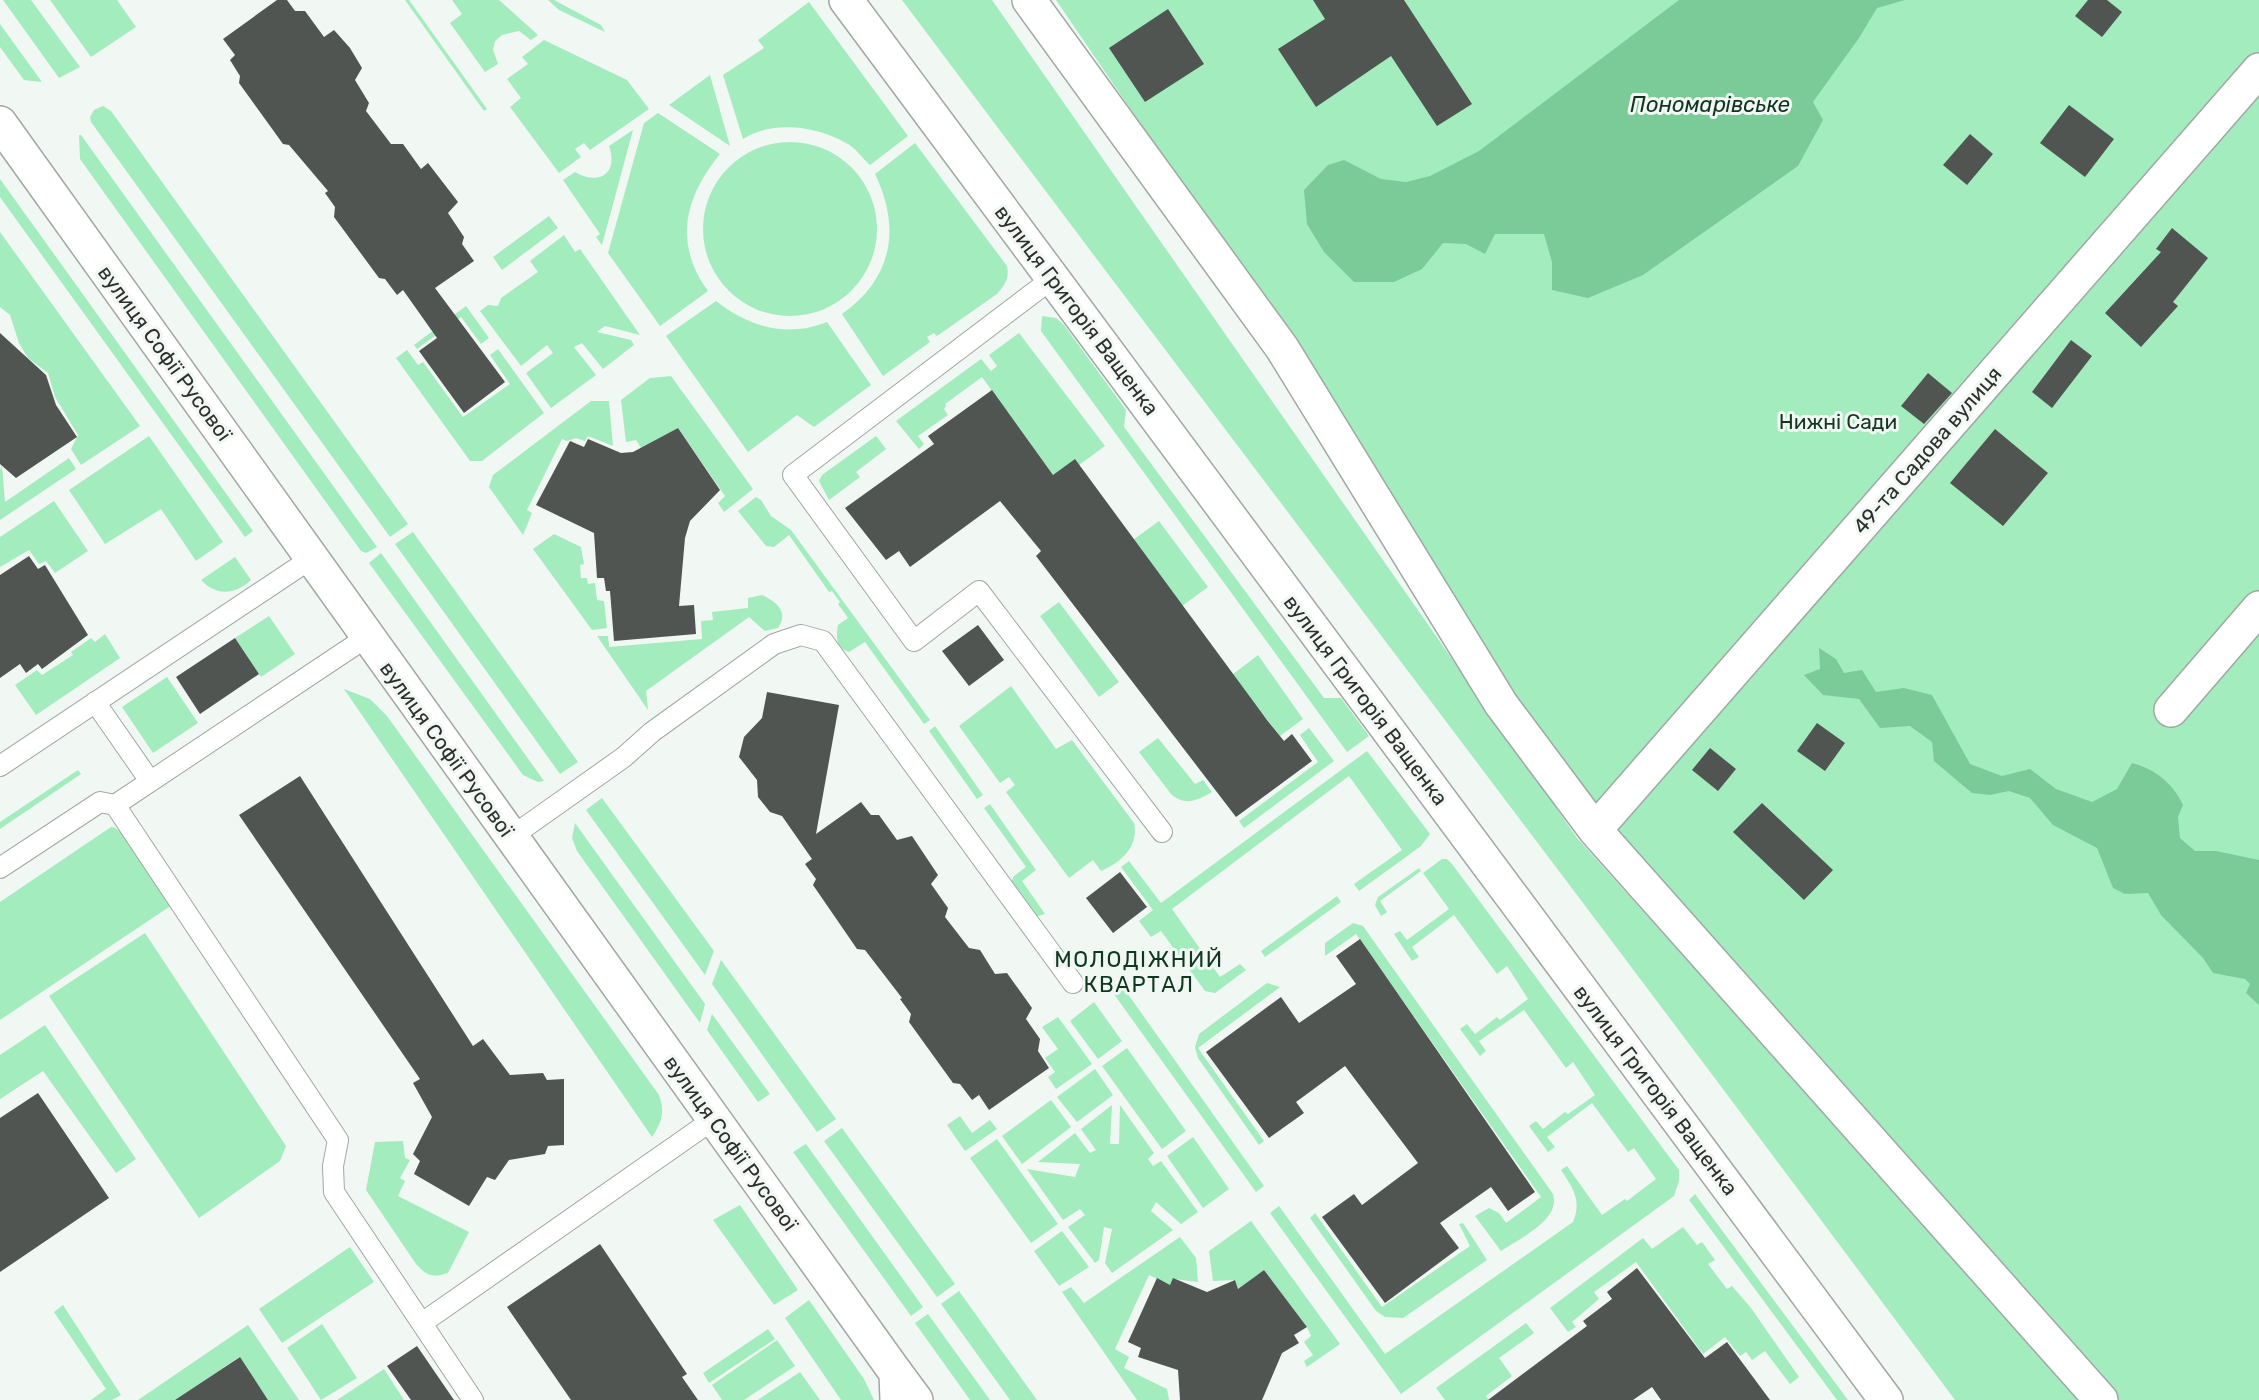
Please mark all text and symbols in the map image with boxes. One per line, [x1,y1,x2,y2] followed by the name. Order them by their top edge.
[1630,91,1790,118] water label: Пономарівське
[990,200,1164,420] street label: вулиця Григорія Ващенка
[93,260,238,446] street label: вулиця Софії Русової
[1848,361,2006,539] street label: 49-та Садова вулиця
[1779,409,1897,434] park label: Нижні Сади
[1279,590,1453,810] street label: вулиця Григорія Ващенка
[375,656,520,842] street label: вулиця Софії Русової
[1054,946,1224,998] district label: МОЛОДІЖНИЙ КВАРТАЛ
[1569,980,1743,1200] street label: вулиця Григорія Ващенка
[659,1050,804,1236] street label: вулиця Софії Русової

